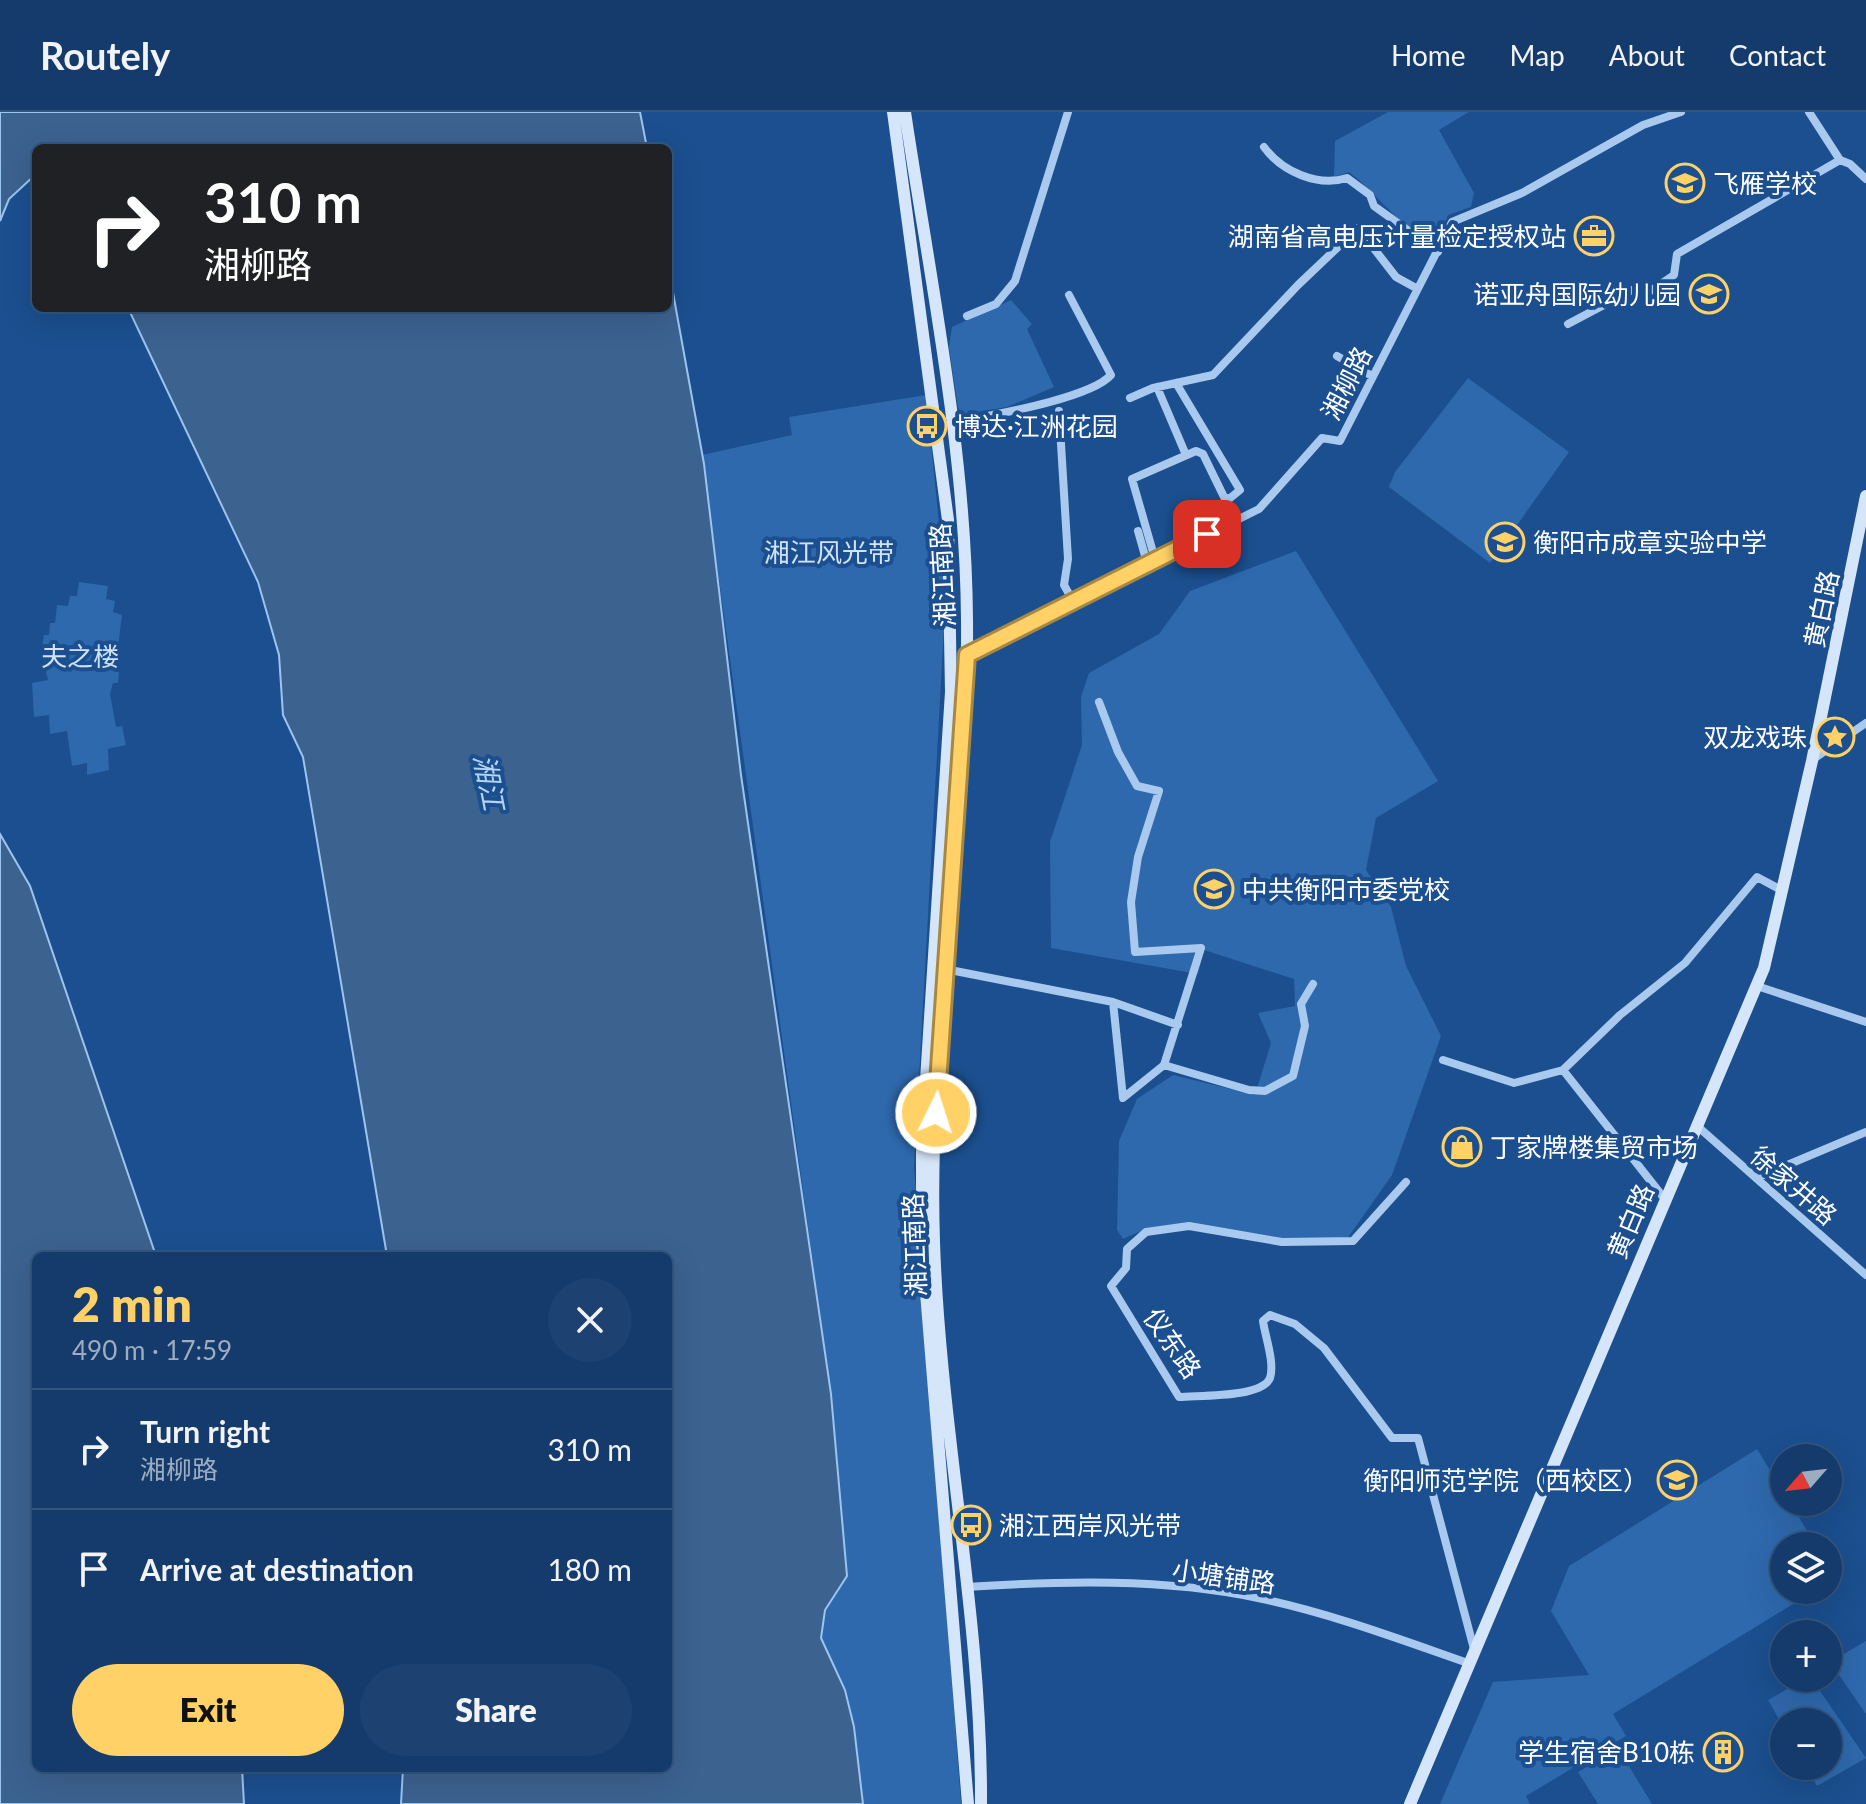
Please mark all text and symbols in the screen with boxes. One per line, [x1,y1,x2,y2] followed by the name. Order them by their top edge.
[40,32,170,78] text: Routely
[1391,38,1466,72] text: Home
[1510,38,1565,72] text: Map
[1609,38,1685,72] text: About
[1729,38,1826,72] text: Contact
[1664,162,1706,204] school or university icon: 飞雁学校
[1713,167,1817,199] place label: 飞雁学校
[204,168,362,235] text: 310 m
[72,176,176,280] icon: right
[1573,215,1615,257] office icon: 湖南省高电压计量检定授权站
[1228,220,1566,252] place label: 湖南省高电压计量检定授权站
[204,242,312,286] text: 湘柳路
[1688,273,1730,315] school or university icon: 诺亚舟国际幼儿园
[1473,278,1681,310] place label: 诺亚舟国际幼儿园
[1314,341,1378,425] street label: 湘柳路
[906,405,948,447] bus stop icon: 博达·江洲花园
[955,410,1118,442] place label: 博达·江洲花园
[1173,500,1241,568] pin
[1185,512,1229,556] icon: arrive
[1484,521,1526,563] school or university icon: 衡阳市成章实验中学
[923,522,961,628] street label: 湘江南路
[1533,526,1767,558] place label: 衡阳市成章实验中学
[764,536,894,568] park label: 湘江风光带
[1797,568,1845,650] street label: 黄白路
[41,640,119,672] park label: 夫之楼
[1814,716,1856,758] place icon: 双龙戏珠
[1703,721,1807,753] place label: 双龙戏珠
[468,751,513,816] water label: 湘江
[1193,868,1235,910] school or university icon: 中共衡阳市委党校
[1242,873,1450,905] place label: 中共衡阳市委党校
[894,1071,978,1155] position arrow
[1441,1126,1483,1168] shop icon: 丁家牌楼集贸市场
[1490,1131,1698,1163] place label: 丁家牌楼集贸市场
[1744,1139,1844,1231] street label: 徐家井路
[1600,1179,1660,1263] street label: 黄白路
[896,1192,932,1298] street label: 湘江南路
[72,1275,192,1332] text: 2 min
[548,1278,632,1362] button: close
[1138,1302,1208,1384] street label: 仪东路
[72,1334,232,1366] text: 490 m · 17:59
[140,1413,270,1449] text: Turn right
[72,1427,116,1471] icon: right
[547,1431,632,1467] text: 310 m
[1770,1444,1842,1516] north arrow
[1770,1444,1842,1780] map controls
[140,1453,218,1485] text: 湘柳路
[1656,1459,1698,1501] school or university icon: 衡阳师范学院（西校区）
[1363,1464,1649,1496] place label: 衡阳师范学院（西校区）
[950,1504,992,1546] bus stop icon: 湘江西岸风光带
[999,1509,1181,1541] place label: 湘江西岸风光带
[1770,1532,1842,1604] button: layers
[72,1547,116,1591] icon: arrive
[140,1551,414,1587] text: Arrive at destination
[547,1551,632,1587] text: 180 m
[1170,1553,1278,1599] street label: 小塘铺路
[1770,1620,1842,1692] button: +
[72,1664,344,1756] button: Exit
[360,1664,632,1756] button: Share
[1770,1708,1842,1780] button: −
[1702,1731,1744,1773] building icon: 学生宿舍B10栋
[1518,1736,1695,1768] place label: 学生宿舍B10栋

